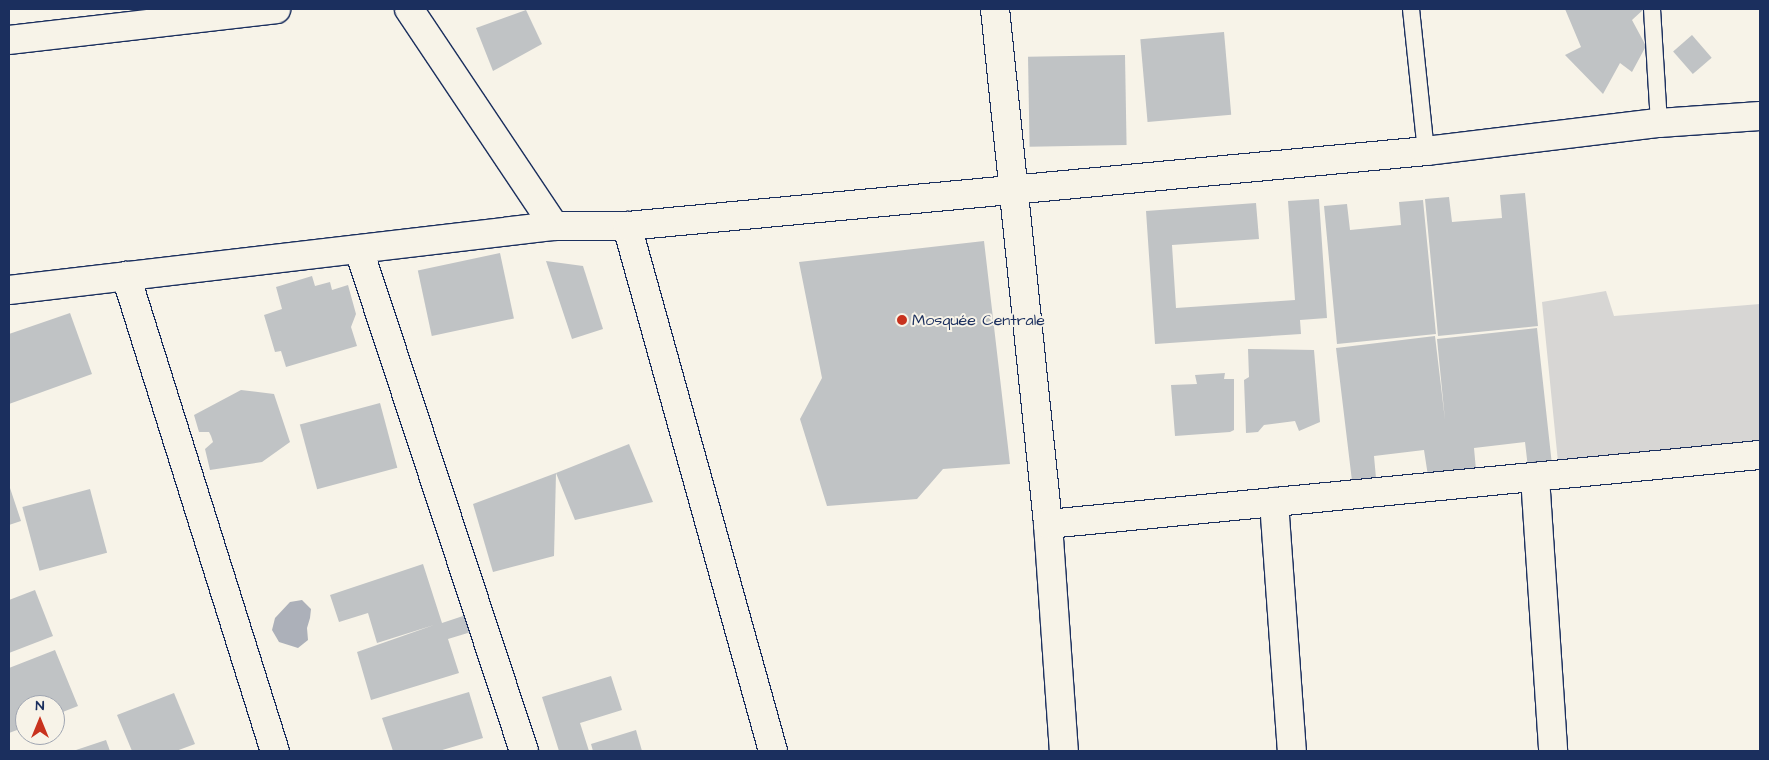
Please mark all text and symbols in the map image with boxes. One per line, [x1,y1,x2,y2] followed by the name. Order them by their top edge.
[912,310,1045,330] place label: Mosquée Centrale
[896,314,908,326] marker: Mosquée Centrale
[15,695,65,745] north arrow
[36,696,44,716] text: N

